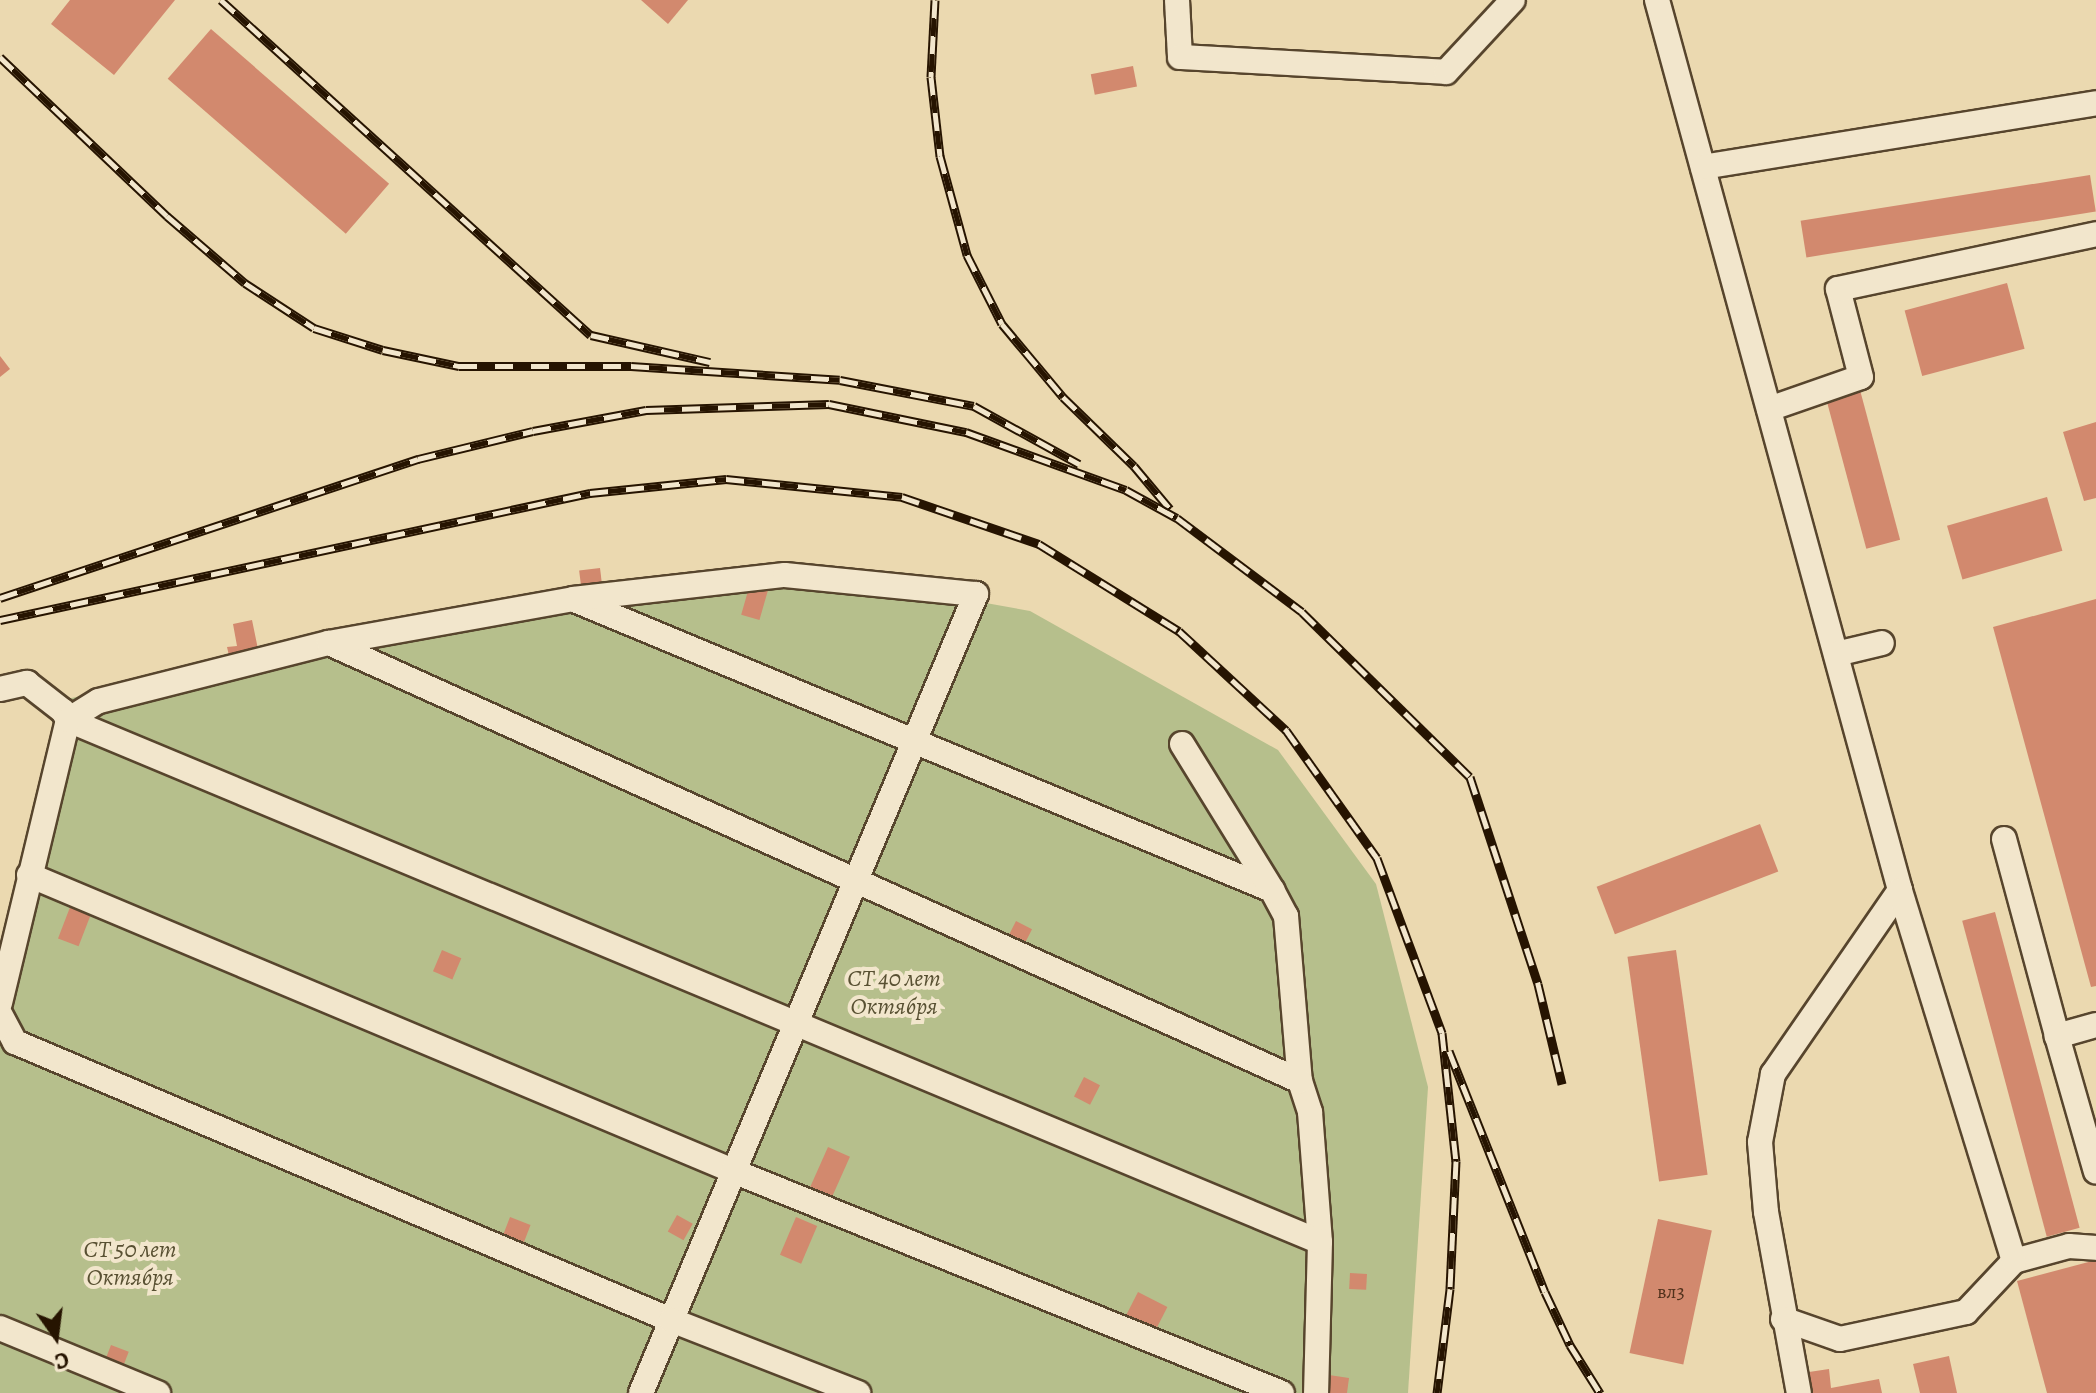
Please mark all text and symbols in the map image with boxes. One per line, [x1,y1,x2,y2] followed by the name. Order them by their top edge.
[847,965,941,1021] park label: СТ 40 лет Октября
[84,1236,176,1292] park label: СТ 50 лет Октября
[1657,1279,1685,1303] house number: вл3
[16,1297,96,1377] north arrow
[52,1344,72,1376] text: С

